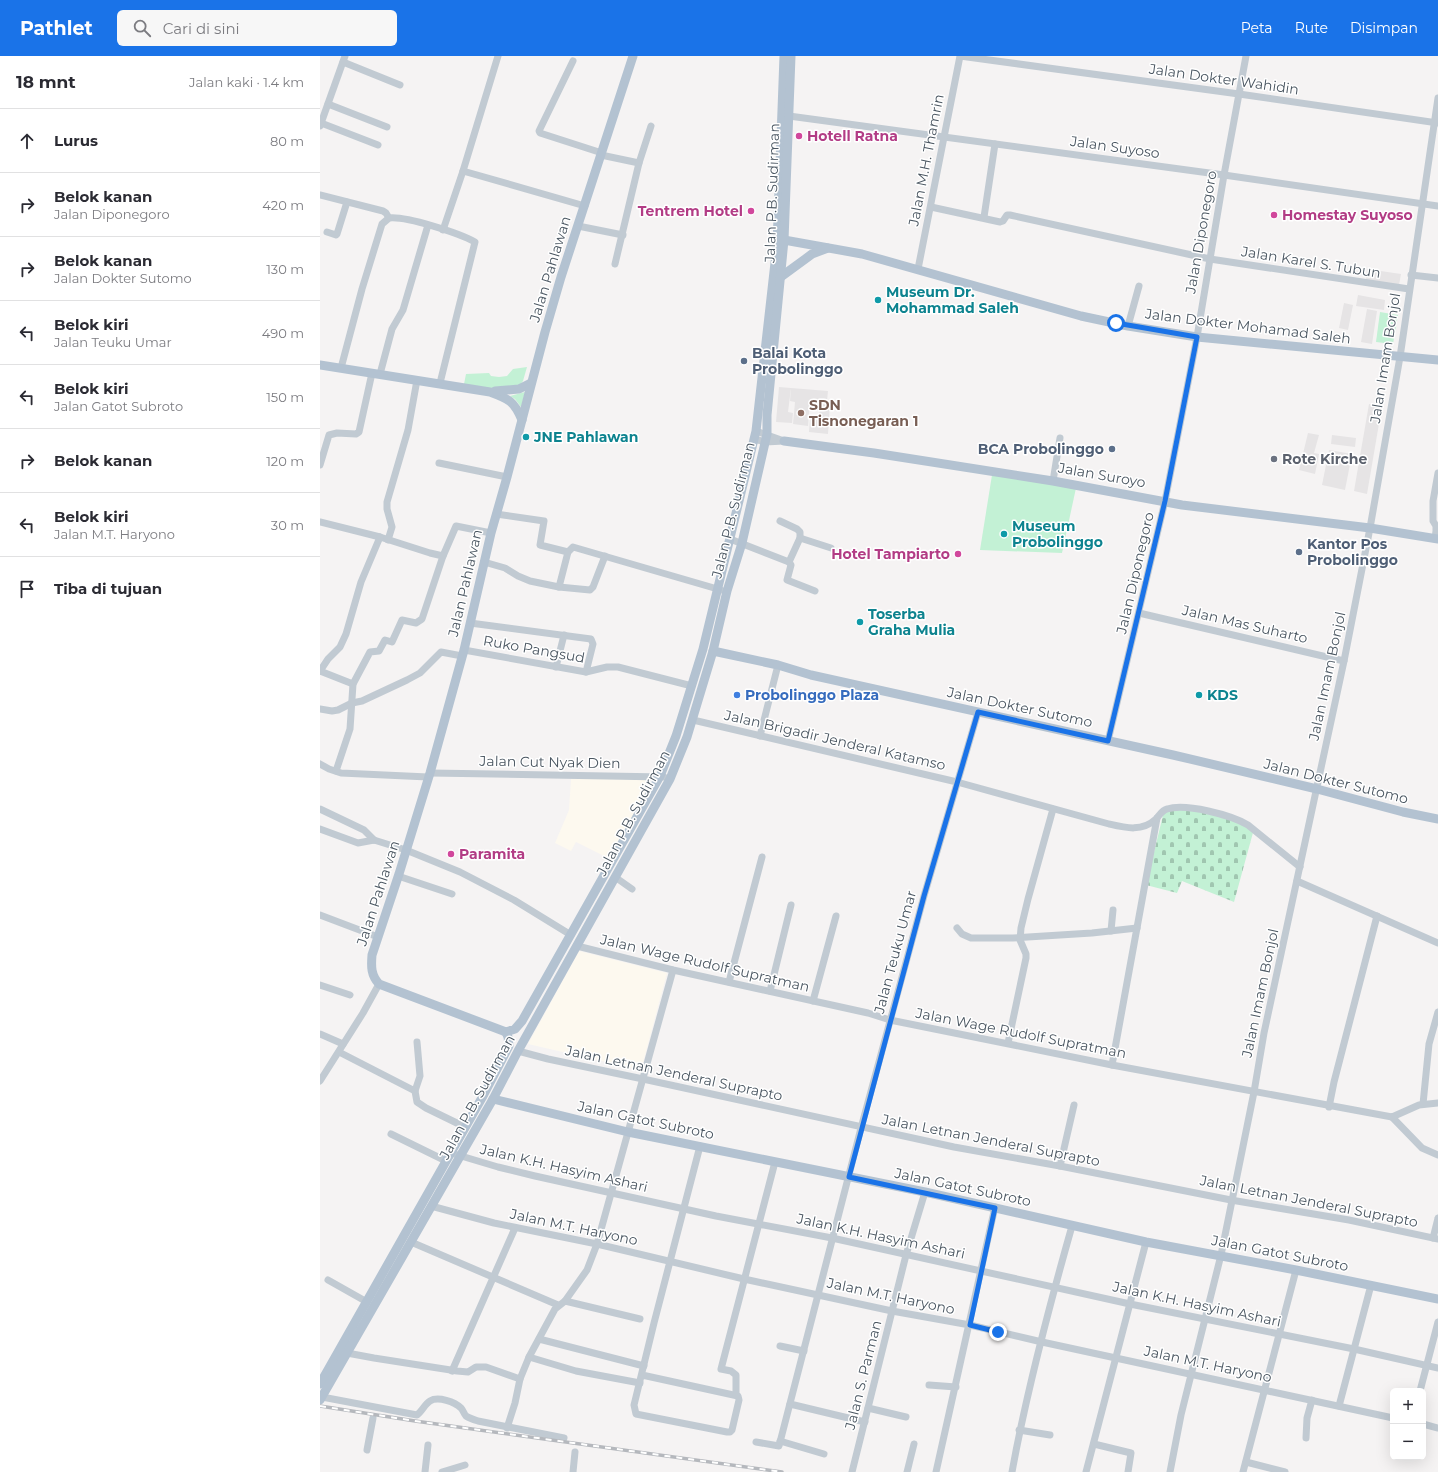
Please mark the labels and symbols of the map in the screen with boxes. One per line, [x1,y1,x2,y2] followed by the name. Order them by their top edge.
[1147,59,1300,98] street label: Jalan Dokter Wahidin
[904,92,948,229] street label: Jalan M.H. Thamrin
[761,123,783,264] street label: Jalan P.B. Sudirman
[807,127,898,145] place label: Hotell Ratna
[794,131,804,141] marker: Hotell Ratna
[1068,132,1161,162] street label: Jalan Suyoso
[1181,169,1221,296] street label: Jalan Diponegoro
[638,202,743,220] place label: Tentrem Hotel
[746,206,756,216] marker: Tentrem Hotel
[1282,206,1413,224] place label: Homestay Suyoso
[1269,210,1279,220] marker: Homestay Suyoso
[525,214,575,325] street label: Jalan Pahlawan
[1239,242,1382,282] street label: Jalan Karel S. Tubun
[886,283,1019,317] place label: Museum Dr. Mohammad Saleh
[1366,292,1404,425] street label: Jalan Imam Bonjol
[873,295,883,305] marker: Museum Dr. Mohammad Saleh
[1143,304,1352,348] street label: Jalan Dokter Mohamad Saleh
[1107,314,1125,332] route start
[752,344,843,378] place label: Balai Kota Probolinggo
[739,356,749,366] marker: Balai Kota Probolinggo
[809,396,918,430] place label: SDN Tisnonegaran 1
[796,408,806,418] marker: SDN Tisnonegaran 1
[533,428,638,446] place label: JNE Pahlawan
[521,432,531,442] marker: JNE Pahlawan
[707,440,759,581] street label: Jalan P.B. Sudirman
[978,440,1104,458] place label: BCA Probolinggo
[1107,444,1117,454] marker: BCA Probolinggo
[1282,450,1368,468] place label: Rote Kirche
[1269,454,1279,464] marker: Rote Kirche
[1056,458,1147,492] street label: Jalan Suroyo
[1112,510,1158,637] street label: Jalan Diponegoro
[1012,517,1103,551] place label: Museum Probolinggo
[444,528,486,639] street label: Jalan Pahlawan
[999,529,1009,539] marker: Museum Probolinggo
[1307,535,1398,569] place label: Kantor Pos Probolinggo
[831,545,950,563] place label: Hotel Tampiarto
[1294,547,1304,557] marker: Kantor Pos Probolinggo
[953,549,963,559] marker: Hotel Tampiarto
[1179,601,1310,647] street label: Jalan Mas Suharto
[868,605,955,639] place label: Toserba Graha Mulia
[1304,610,1349,743] street label: Jalan Imam Bonjol
[855,617,865,627] marker: Toserba Graha Mulia
[482,631,586,667] street label: Ruko Pangsud
[945,683,1095,731] street label: Jalan Dokter Sutomo
[745,686,879,704] place label: Probolinggo Plaza
[1207,686,1238,704] place label: KDS
[732,690,742,700] marker: Probolinggo Plaza
[1194,690,1204,700] marker: KDS
[722,706,948,774] street label: Jalan Brigadir Jenderal Katamso
[592,747,674,880] street label: Jalan P.B. Sudirman
[478,752,621,772] street label: Jalan Cut Nyak Dien
[1261,754,1410,808] street label: Jalan Dokter Sutomo
[352,838,403,949] street label: Jalan Pahlawan
[459,845,525,863] place label: Paramita
[446,849,456,859] marker: Paramita
[870,888,920,1016] street label: Jalan Teuku Umar
[1237,927,1282,1060] street label: Jalan Imam Bonjol
[598,930,811,996] street label: Jalan Wage Rudolf Supratman
[913,1004,1128,1062] street label: Jalan Wage Rudolf Supratman
[435,1032,519,1163] street label: Jalan P.B. Sudirman
[563,1041,785,1105] street label: Jalan Letnan Jenderal Suprapto
[575,1097,716,1143] street label: Jalan Gatot Subroto
[879,1110,1102,1170] street label: Jalan Letnan Jenderal Suprapto
[477,1140,650,1196] street label: Jalan K.H. Hasyim Ashari
[892,1164,1033,1210] street label: Jalan Gatot Subroto
[1197,1171,1420,1231] street label: Jalan Letnan Jenderal Suprapto
[508,1204,640,1249] street label: Jalan M.T. Haryono
[794,1209,967,1263] street label: Jalan K.H. Hasyim Ashari
[1209,1231,1350,1275] street label: Jalan Gatot Subroto
[825,1273,957,1318] street label: Jalan M.T. Haryono
[1110,1277,1283,1331] street label: Jalan K.H. Hasyim Ashari
[840,1318,885,1433] street label: Jalan S. Parman
[989,1323,1007,1341] route end
[1142,1341,1274,1386] street label: Jalan M.T. Haryono

